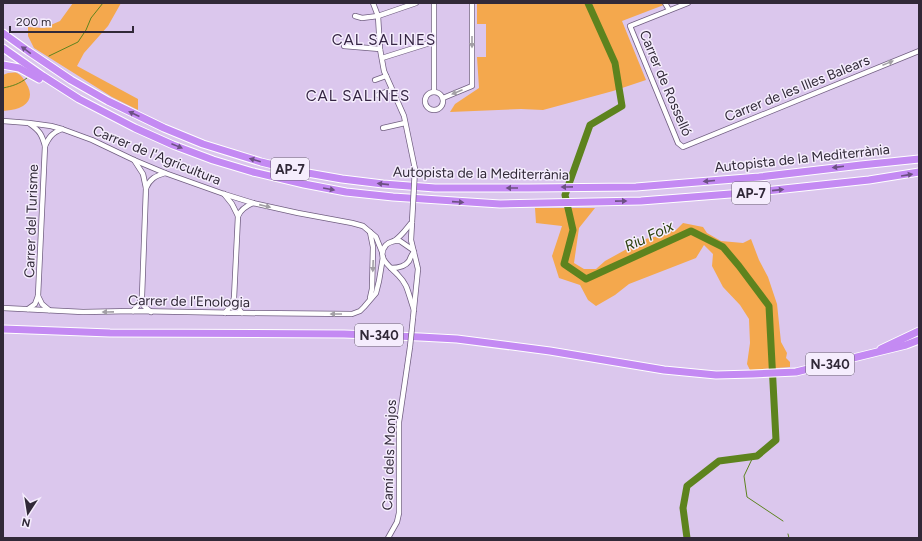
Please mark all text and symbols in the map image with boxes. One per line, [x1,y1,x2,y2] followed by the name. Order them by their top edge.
[10,8,133,34] scale bar
[16,15,51,29] text: 200 m
[636,28,696,139] street label: Carrer de Rosselló
[332,31,436,49] district label: CAL SALINES
[469,36,475,49] one-way arrow
[21,46,31,54] one-way arrow
[722,52,872,125] street label: Carrer de les Illes Balears
[883,60,895,66] one-way arrow
[306,87,410,105] district label: CAL SALINES
[452,89,463,95] one-way arrow
[128,111,139,117] one-way arrow
[90,122,223,189] street label: Carrer de l'Agricultura
[714,141,891,176] street label: Autopista de la Mediterrània
[171,144,183,150] one-way arrow
[249,157,261,163] one-way arrow
[271,158,309,180] road number: AP-7
[21,163,42,278] street label: Carrer del Turisme
[393,163,569,184] street label: Autopista de la Mediterrània
[832,164,845,170] one-way arrow
[901,172,913,178] one-way arrow
[703,177,715,184] one-way arrow
[377,181,389,188] one-way arrow
[732,182,770,204] road number: AP-7
[561,184,573,191] one-way arrow
[505,185,518,191] one-way arrow
[323,186,335,192] one-way arrow
[772,187,784,193] one-way arrow
[452,198,464,205] one-way arrow
[615,198,627,205] one-way arrow
[259,203,271,209] one-way arrow
[621,216,677,255] water label: Riu Foix
[370,260,376,273] one-way arrow
[128,292,250,311] street label: Carrer de l'Enologia
[101,309,114,315] one-way arrow
[329,311,342,317] one-way arrow
[355,324,403,346] road number: N-340
[806,353,854,375] road number: N-340
[379,399,400,511] street label: Camí dels Monjos
[8,493,48,533] north arrow
[21,515,32,530] text: N

